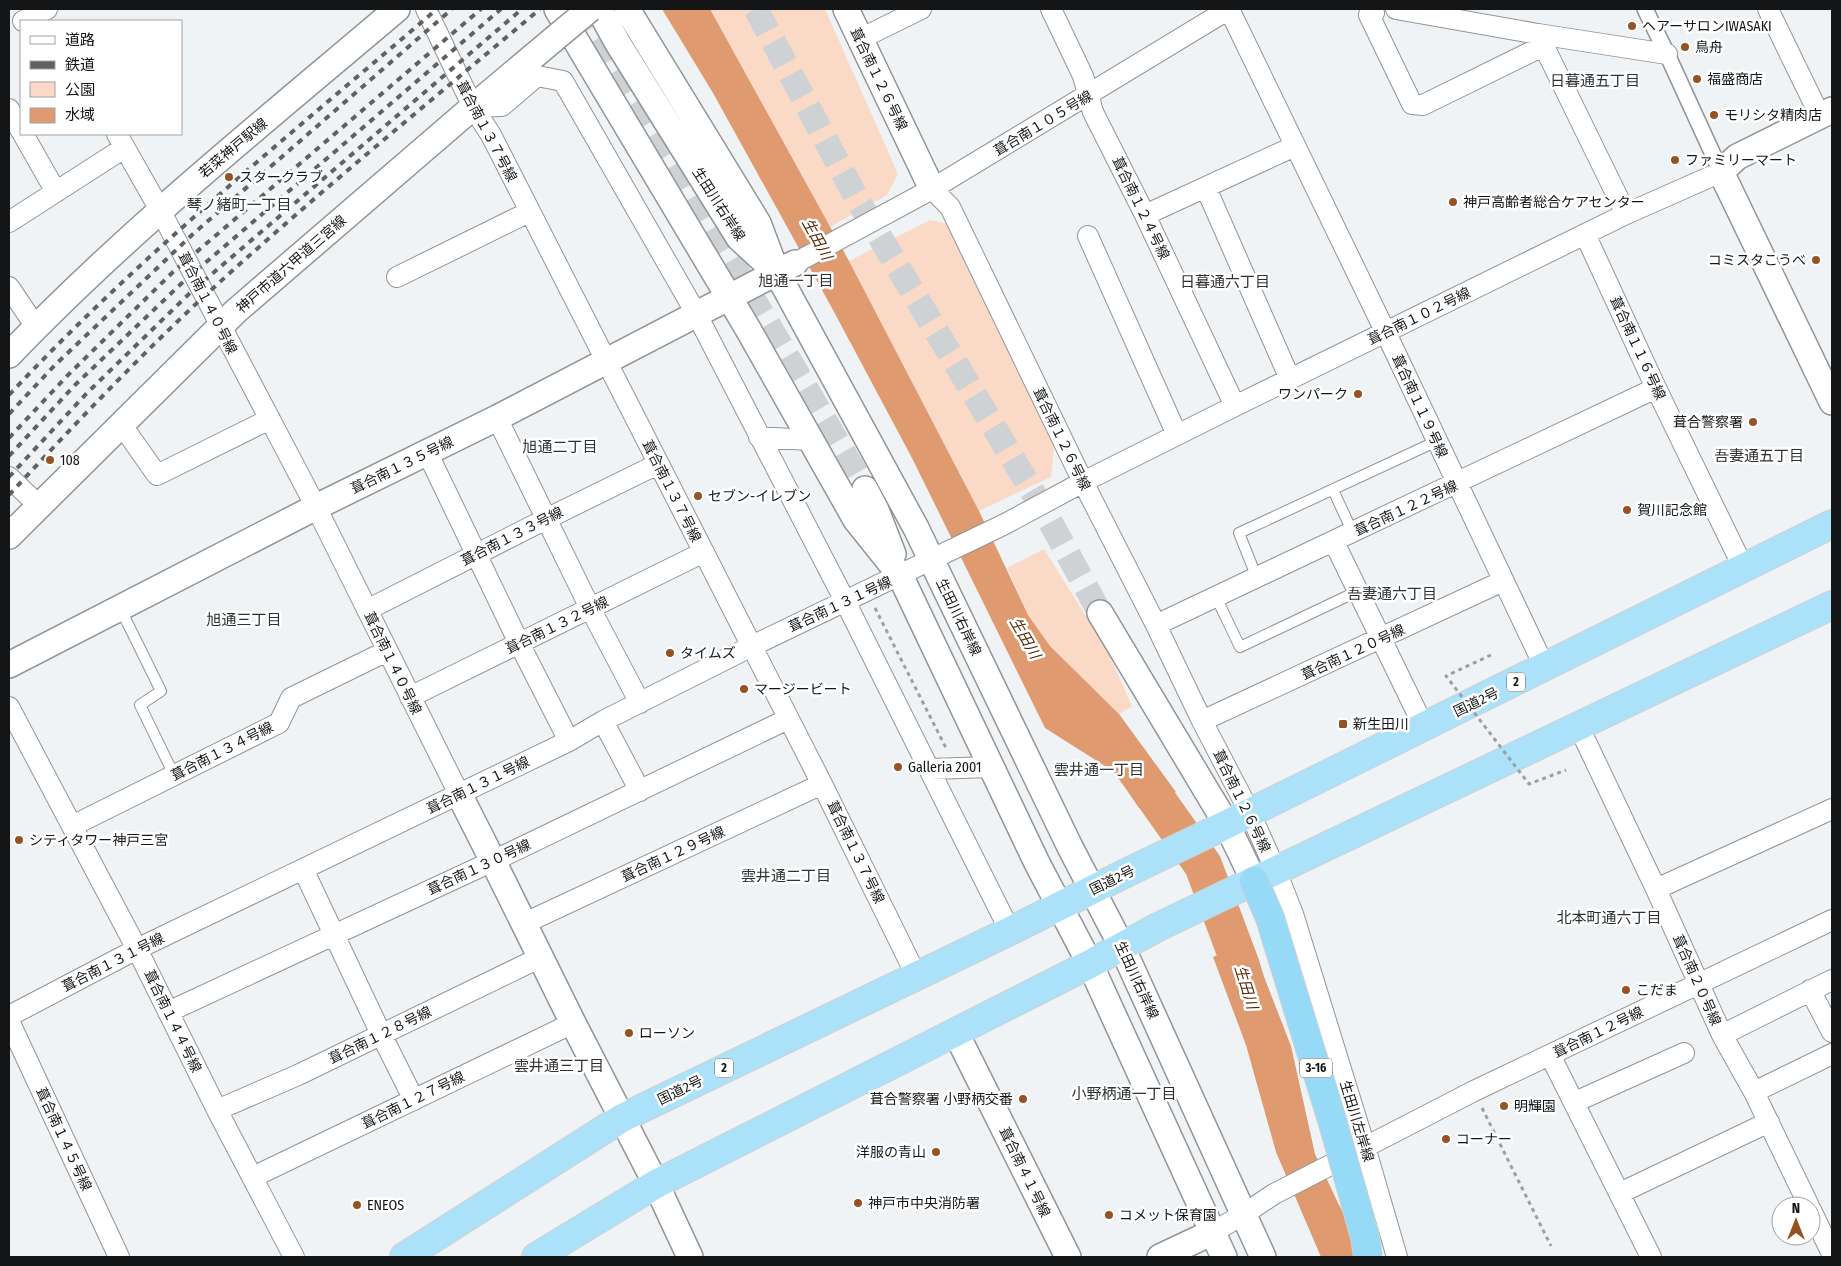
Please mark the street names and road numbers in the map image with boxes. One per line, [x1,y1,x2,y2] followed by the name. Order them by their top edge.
[846,25,911,133] street label: 葺合南１２６号線
[453,78,520,185] street label: 葺合南１３７号線
[991,87,1096,160] street label: 葺合南１０５号線
[196,115,271,182] street label: 若菜神戸駅線
[1108,154,1173,262] street label: 葺合南１２４号線
[689,164,749,244] street label: 生田川右岸線
[233,212,350,317] street label: 神戸市道六甲道三宮線
[175,249,241,357] street label: 葺合南１４０号線
[1365,284,1473,349] street label: 葺合南１０２号線
[1606,294,1669,403] street label: 葺合南１１６号線
[1388,352,1451,461] street label: 葺合南１１９号線
[1029,385,1094,493] street label: 葺合南１２６号線
[348,433,456,498] street label: 葺合南１３５号線
[639,437,705,545] street label: 葺合南１３７号線
[1352,477,1461,540] street label: 葺合南１２２号線
[458,503,566,569] street label: 葺合南１３３号線
[786,573,895,636] street label: 葺合南１３１号線
[932,576,985,659] street label: 生田川右岸線
[503,593,611,658] street label: 葺合南１３２号線
[360,609,425,717] street label: 葺合南１４０号線
[1299,621,1408,684] street label: 葺合南１２０号線
[1507,672,1525,692] road number: 2
[1451,684,1502,721] street label: 国道2号
[168,718,276,784] street label: 葺合南１３４号線
[1209,747,1274,855] street label: 葺合南１２６号線
[424,753,532,818] street label: 葺合南１３１号線
[823,798,888,906] street label: 葺合南１３７号線
[619,823,728,886] street label: 葺合南１２９号線
[425,836,534,899] street label: 葺合南１３０号線
[1087,862,1138,899] street label: 国道2号
[59,929,167,995] street label: 葺合南１３１号線
[1669,932,1724,1028] street label: 葺合南２０号線
[1111,939,1162,1022] street label: 生田川右岸線
[140,967,205,1075] street label: 葺合南１４４号線
[326,1003,434,1068] street label: 葺合南１２８号線
[1550,1003,1646,1062] street label: 葺合南１２号線
[715,1058,733,1078] road number: 2
[1300,1058,1332,1078] road number: 3-16
[359,1068,467,1133] street label: 葺合南１２７号線
[655,1072,706,1109] street label: 国道2号
[1336,1078,1377,1164] street label: 生田川左岸線
[32,1085,95,1194] street label: 葺合南１４５号線
[995,1124,1054,1220] street label: 葺合南４１号線

